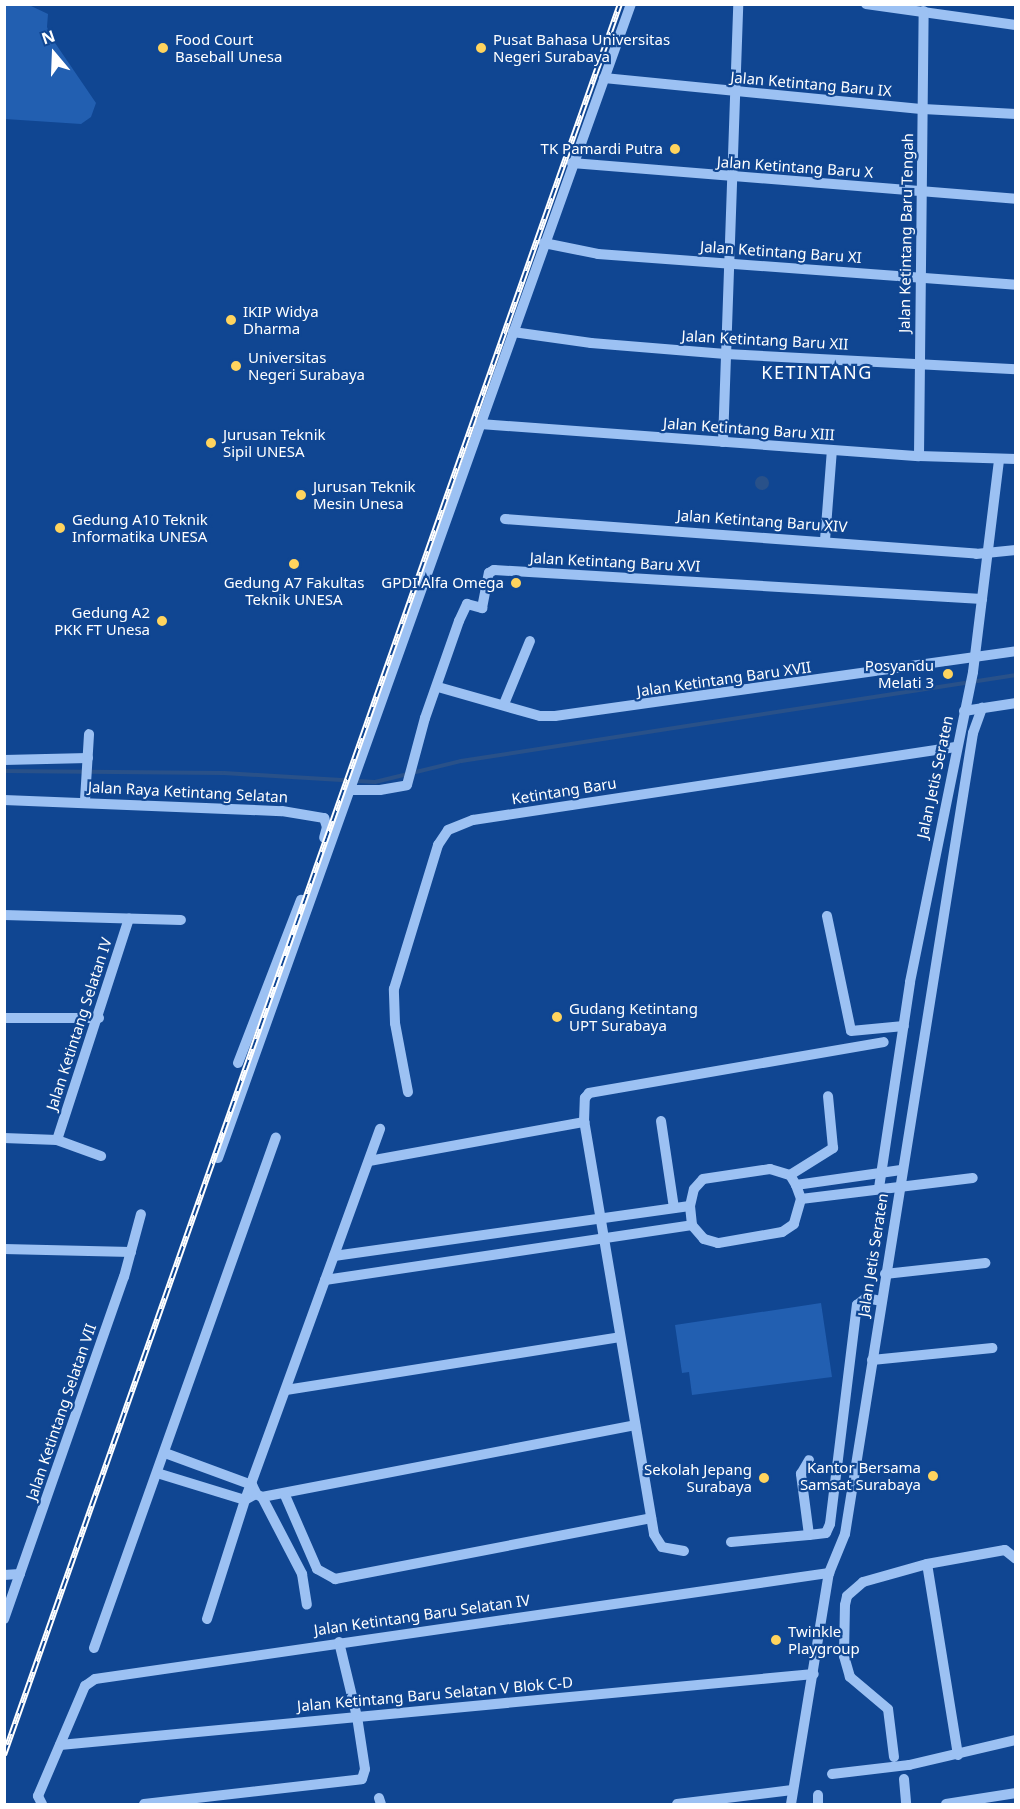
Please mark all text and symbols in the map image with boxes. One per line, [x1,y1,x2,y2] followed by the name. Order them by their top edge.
[24,24,84,84] north arrow
[38,24,58,50] text: N
[175,30,282,65] place label: Food Court Baseball Unesa
[493,30,670,65] place label: Pusat Bahasa Universitas Negeri Surabaya
[156,41,170,55] marker: Food Court Baseball Unesa
[474,41,488,55] marker: Pusat Bahasa Universitas Negeri Surabaya
[730,68,892,100] street label: Jalan Ketintang Baru IX
[895,133,917,333] street label: Jalan Ketintang Baru Tengah
[541,140,663,158] place label: TK Pamardi Putra
[668,142,682,156] marker: TK Pamardi Putra
[716,153,874,181] street label: Jalan Ketintang Baru X
[700,237,862,267] street label: Jalan Ketintang Baru XI
[243,302,319,337] place label: IKIP Widya Dharma
[224,313,238,327] marker: IKIP Widya Dharma
[681,327,849,353] street label: Jalan Ketintang Baru XII
[248,348,365,383] place label: Universitas Negeri Surabaya
[229,359,243,373] marker: Universitas Negeri Surabaya
[761,361,873,383] district label: KETINTANG
[663,414,835,444] street label: Jalan Ketintang Baru XIII
[223,425,326,460] place label: Jurusan Teknik Sipil UNESA
[204,436,218,450] marker: Jurusan Teknik Sipil UNESA
[313,477,416,512] place label: Jurusan Teknik Mesin Unesa
[294,488,308,502] marker: Jurusan Teknik Mesin Unesa
[676,506,848,536] street label: Jalan Ketintang Baru XIV
[72,510,208,545] place label: Gedung A10 Teknik Informatika UNESA
[53,521,67,535] marker: Gedung A10 Teknik Informatika UNESA
[529,549,701,575] street label: Jalan Ketintang Baru XVI
[287,557,301,571] marker: Gedung A7 Fakultas Teknik UNESA
[224,573,364,608] place label: Gedung A7 Fakultas Teknik UNESA
[381,574,504,592] place label: GPDI Alfa Omega
[509,576,523,590] marker: GPDI Alfa Omega
[54,603,150,638] place label: Gedung A2 PKK FT Unesa
[155,614,169,628] marker: Gedung A2 PKK FT Unesa
[865,656,934,691] place label: Posyandu Melati 3
[636,658,812,700] street label: Jalan Ketintang Baru XVII
[939,665,957,683] marker: Posyandu Melati 3
[913,714,957,840] street label: Jalan Jetis Seraten
[510,774,618,808] street label: Ketintang Baru
[88,778,288,806] street label: Jalan Raya Ketintang Selatan
[43,935,115,1113] street label: Jalan Ketintang Selatan IV
[569,999,698,1034] place label: Gudang Ketintang UPT Surabaya
[550,1010,564,1024] marker: Gudang Ketintang UPT Surabaya
[854,1192,892,1318] street label: Jalan Jetis Seraten
[22,1321,100,1503] street label: Jalan Ketintang Selatan VII
[800,1458,921,1493] place label: Kantor Bersama Samsat Surabaya
[644,1460,752,1495] place label: Sekolah Jepang Surabaya
[926,1469,940,1483] marker: Kantor Bersama Samsat Surabaya
[757,1471,771,1485] marker: Sekolah Jepang Surabaya
[313,1591,531,1639] street label: Jalan Ketintang Baru Selatan IV
[788,1622,860,1657] place label: Twinkle Playgroup
[769,1633,783,1647] marker: Twinkle Playgroup
[296,1673,574,1715] street label: Jalan Ketintang Baru Selatan V Blok C-D

